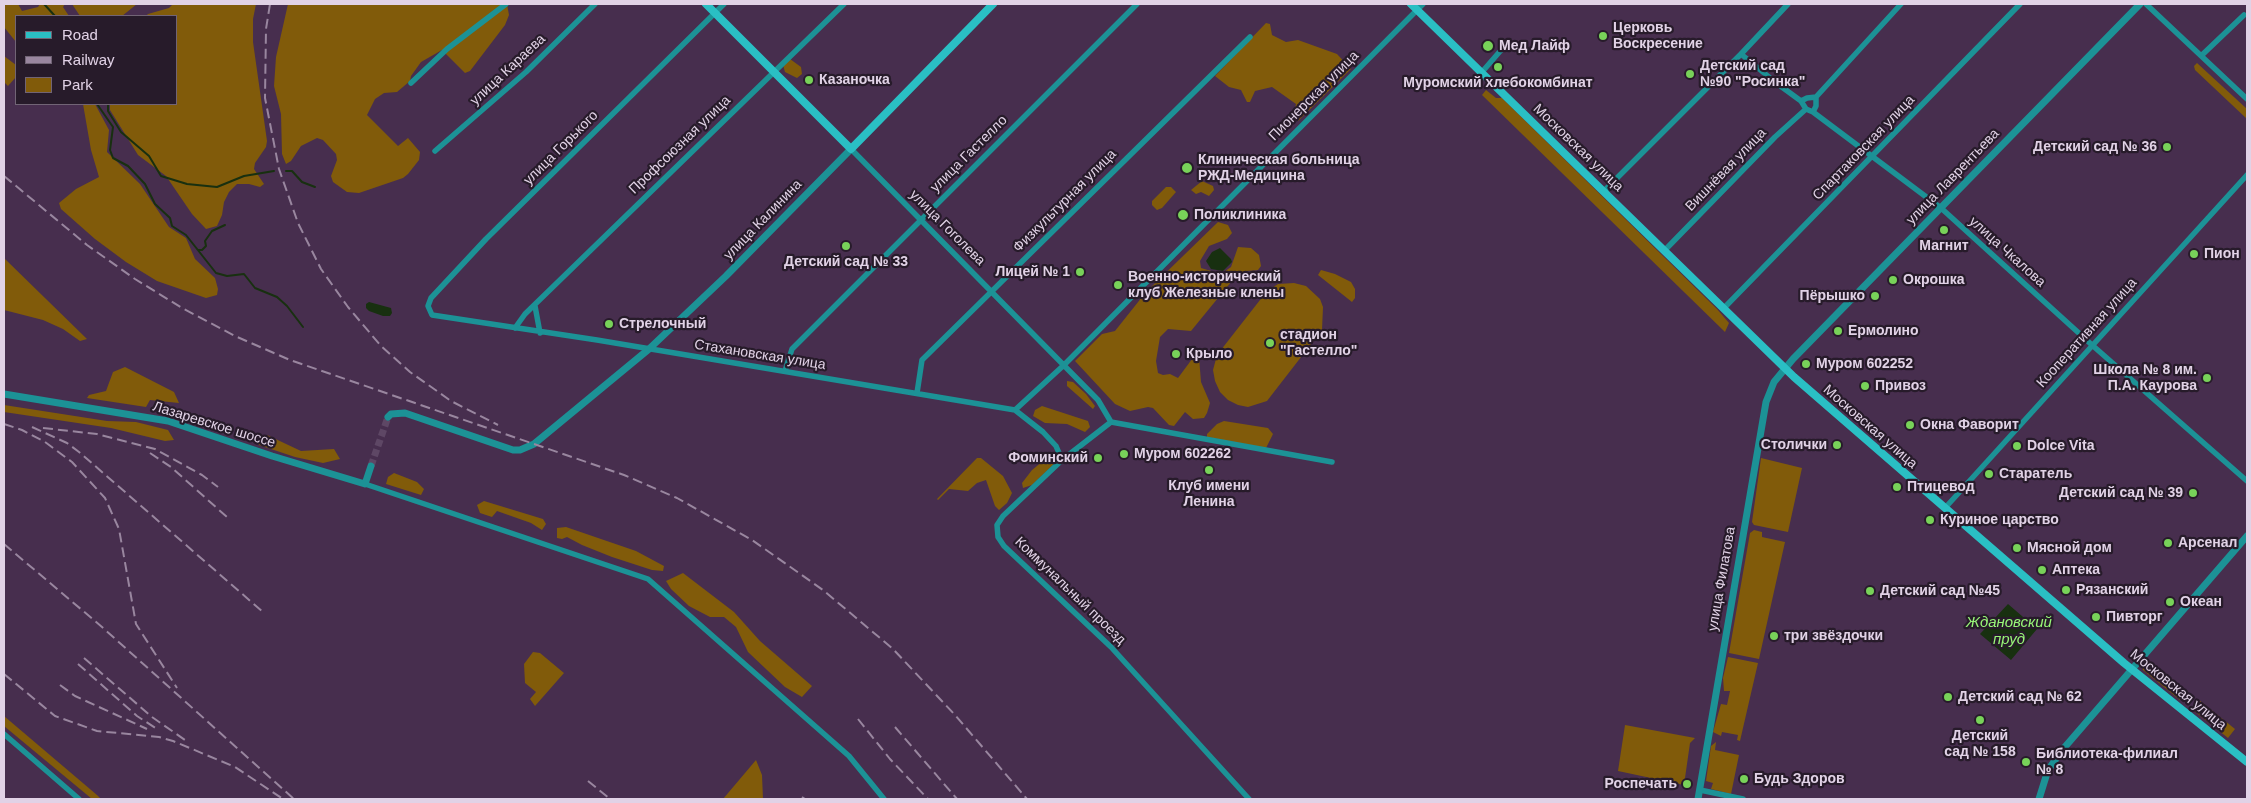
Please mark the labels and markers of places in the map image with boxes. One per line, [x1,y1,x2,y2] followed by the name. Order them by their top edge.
[1613,20,1703,52] place label: Церковь Воскресение
[1597,30,1609,42] marker: Церковь Воскресение
[1499,38,1570,54] place label: Мед Лайф
[1481,39,1495,53] marker: Мед Лайф
[1700,58,1805,90] place label: Детский сад №90 "Росинка"
[1492,61,1504,73] marker: Муромский хлебокомбинат
[1684,68,1696,80] marker: Детский сад №90 "Росинка"
[819,72,890,88] place label: Казаночка
[803,74,815,86] marker: Казаночка
[1403,75,1593,91] place label: Муромский хлебокомбинат
[2033,139,2157,155] place label: Детский сад № 36
[2161,141,2173,153] marker: Детский сад № 36
[1198,152,1359,184] place label: Клиническая больница РЖД-Медицина
[1180,161,1194,175] marker: Клиническая больница РЖД-Медицина
[1194,207,1286,223] place label: Поликлиника
[1176,208,1190,222] marker: Поликлиника
[1938,224,1950,236] marker: Магнит
[1919,238,1969,254] place label: Магнит
[840,240,852,252] marker: Детский сад № 33
[2204,246,2240,262] place label: Пион
[2188,248,2200,260] marker: Пион
[784,254,908,270] place label: Детский сад № 33
[995,264,1070,280] place label: Лицей № 1
[1074,266,1086,278] marker: Лицей № 1
[1128,269,1284,302] place label: Военно-исторический клуб Железные клены
[1903,272,1964,288] place label: Окрошка
[1887,274,1899,286] marker: Окрошка
[1112,279,1124,291] marker: Военно-исторический клуб Железные клены
[1800,288,1865,304] place label: Пёрышко
[1869,290,1881,302] marker: Пёрышко
[619,316,706,332] place label: Стрелочный
[603,318,615,330] marker: Стрелочный
[1848,323,1919,339] place label: Ермолино
[1832,325,1844,337] marker: Ермолино
[1280,327,1357,360] place label: стадион "Гастелло"
[1264,337,1276,349] marker: стадион "Гастелло"
[1186,346,1232,362] place label: Крыло
[1170,348,1182,360] marker: Крыло
[1816,356,1913,372] place label: Муром 602252
[1800,358,1812,370] marker: Муром 602252
[2093,362,2197,394] place label: Школа № 8 им. П.А. Каурова
[2201,372,2213,384] marker: Школа № 8 им. П.А. Каурова
[1875,378,1926,394] place label: Привоз
[1859,380,1871,392] marker: Привоз
[1920,417,2019,433] place label: Окна Фаворит
[1904,419,1916,431] marker: Окна Фаворит
[1761,437,1827,453] place label: Столички
[2027,438,2094,454] place label: Dolce Vita
[1831,439,1843,451] marker: Столички
[2011,440,2023,452] marker: Dolce Vita
[1134,446,1231,462] place label: Муром 602262
[1118,448,1130,460] marker: Муром 602262
[1008,450,1088,466] place label: Фоминский
[1092,452,1104,464] marker: Фоминский
[1203,464,1215,476] marker: Клуб имени Ленина
[1999,466,2072,482] place label: Старатель
[1983,468,1995,480] marker: Старатель
[1168,478,1250,511] place label: Клуб имени Ленина
[1907,479,1975,495] place label: Птицевод
[1891,481,1903,493] marker: Птицевод
[2059,485,2183,501] place label: Детский сад № 39
[2187,487,2199,499] marker: Детский сад № 39
[1940,512,2059,528] place label: Куриное царство
[1924,514,1936,526] marker: Куриное царство
[2178,535,2237,551] place label: Арсенал
[2162,537,2174,549] marker: Арсенал
[2027,540,2112,556] place label: Мясной дом
[2011,542,2023,554] marker: Мясной дом
[2052,562,2100,578] place label: Аптека
[2036,564,2048,576] marker: Аптека
[2076,582,2148,598] place label: Рязанский
[1880,583,2000,599] place label: Детский сад №45
[2060,584,2072,596] marker: Рязанский
[1864,585,1876,597] marker: Детский сад №45
[2180,594,2222,610] place label: Океан
[2164,596,2176,608] marker: Океан
[2106,609,2163,625] place label: Пивторг
[2090,611,2102,623] marker: Пивторг
[1784,628,1883,644] place label: три звёздочки
[1768,630,1780,642] marker: три звёздочки
[1958,689,2082,705] place label: Детский сад № 62
[1942,691,1954,703] marker: Детский сад № 62
[1974,714,1986,726] marker: Детский сад № 158
[1944,728,2016,760] place label: Детский сад № 158
[2036,746,2178,779] place label: Библиотека-филиал № 8
[2020,756,2032,768] marker: Библиотека-филиал № 8
[1754,771,1845,787] place label: Будь Здоров
[1738,773,1750,785] marker: Будь Здоров
[1605,776,1677,792] place label: Роспечать
[1681,778,1693,790] marker: Роспечать

